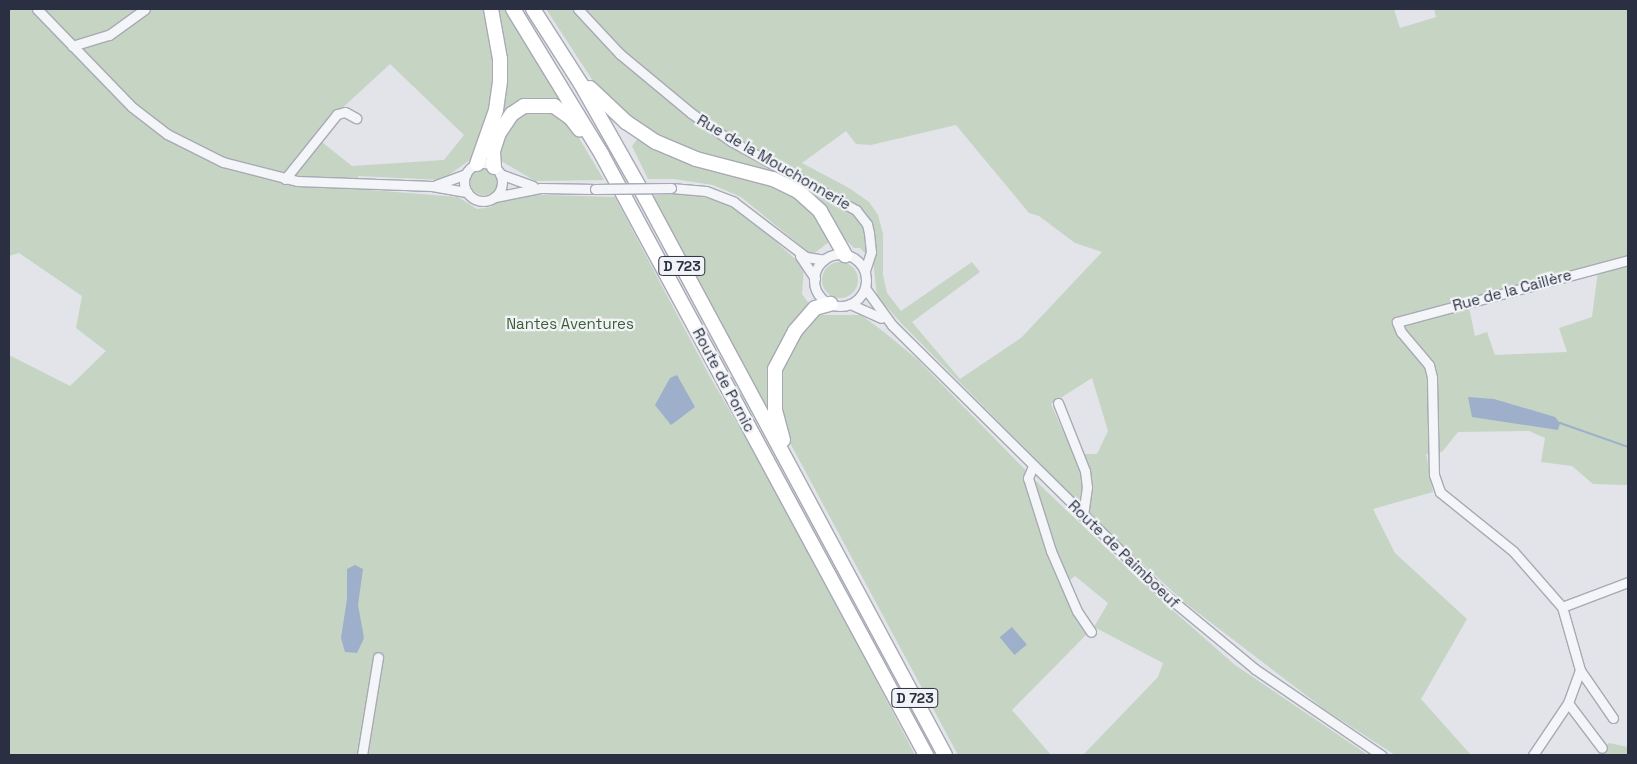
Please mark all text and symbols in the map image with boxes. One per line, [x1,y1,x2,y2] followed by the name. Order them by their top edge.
[694,111,854,213] street label: Rue de la Mouchonnerie
[658,255,706,278] road number: D 723
[1451,265,1573,315] street label: Rue de la Caillère
[506,315,634,333] park label: Nantes Aventures
[689,325,759,435] street label: Route de Pornic
[1065,496,1183,612] street label: Route de Paimboeuf
[891,686,939,710] road number: D 723

